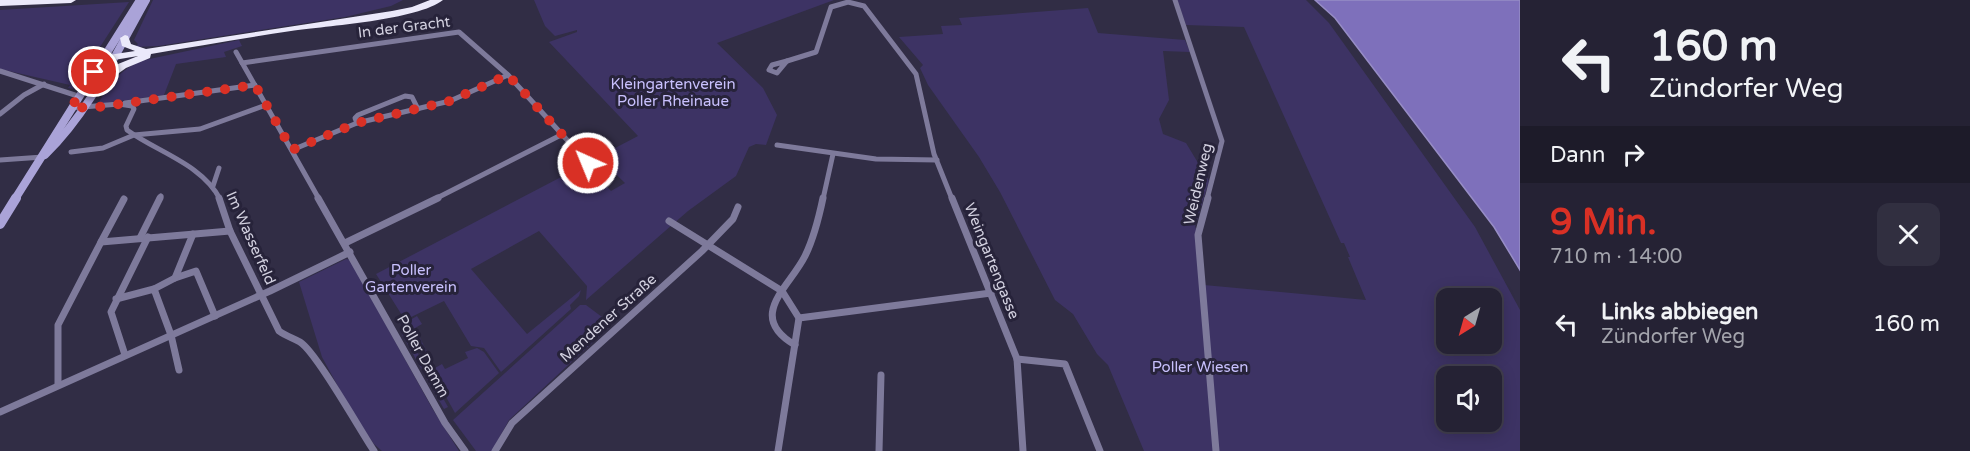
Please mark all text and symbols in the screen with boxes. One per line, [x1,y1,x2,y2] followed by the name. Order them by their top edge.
[357,12,451,42] street label: In der Gracht
[1649,21,1778,72] text: 160 m
[1550,24,1628,102] icon: left
[68,46,119,97] pin
[77,55,110,88] icon: arrive
[1649,72,1843,105] text: Zündorfer Weg
[610,75,736,110] park label: Kleingartenverein Poller Rheinaue
[556,131,620,195] position arrow
[1617,138,1650,171] icon: right
[1180,141,1216,227] street label: Weidenweg
[1550,142,1605,168] text: Dann
[222,188,280,288] street label: Im Wasserfeld
[961,200,1023,322] street label: Weingartengasse
[1550,201,1657,244] text: 9 Min.
[1877,203,1940,266] button: close
[1550,245,1682,269] text: 710 m · 14:00
[365,261,457,296] park label: Poller Gartenverein
[556,270,660,366] street label: Mendener Straße
[1436,288,1502,354] north arrow
[1436,288,1502,432] map controls
[1601,299,1759,325] text: Links abbiegen
[1550,308,1583,341] icon: left
[1873,311,1940,337] text: 160 m
[393,312,453,400] street label: Poller Damm
[1601,325,1745,349] text: Zündorfer Weg
[1152,358,1248,376] park label: Poller Wiesen
[1436,366,1502,432] button: sound

